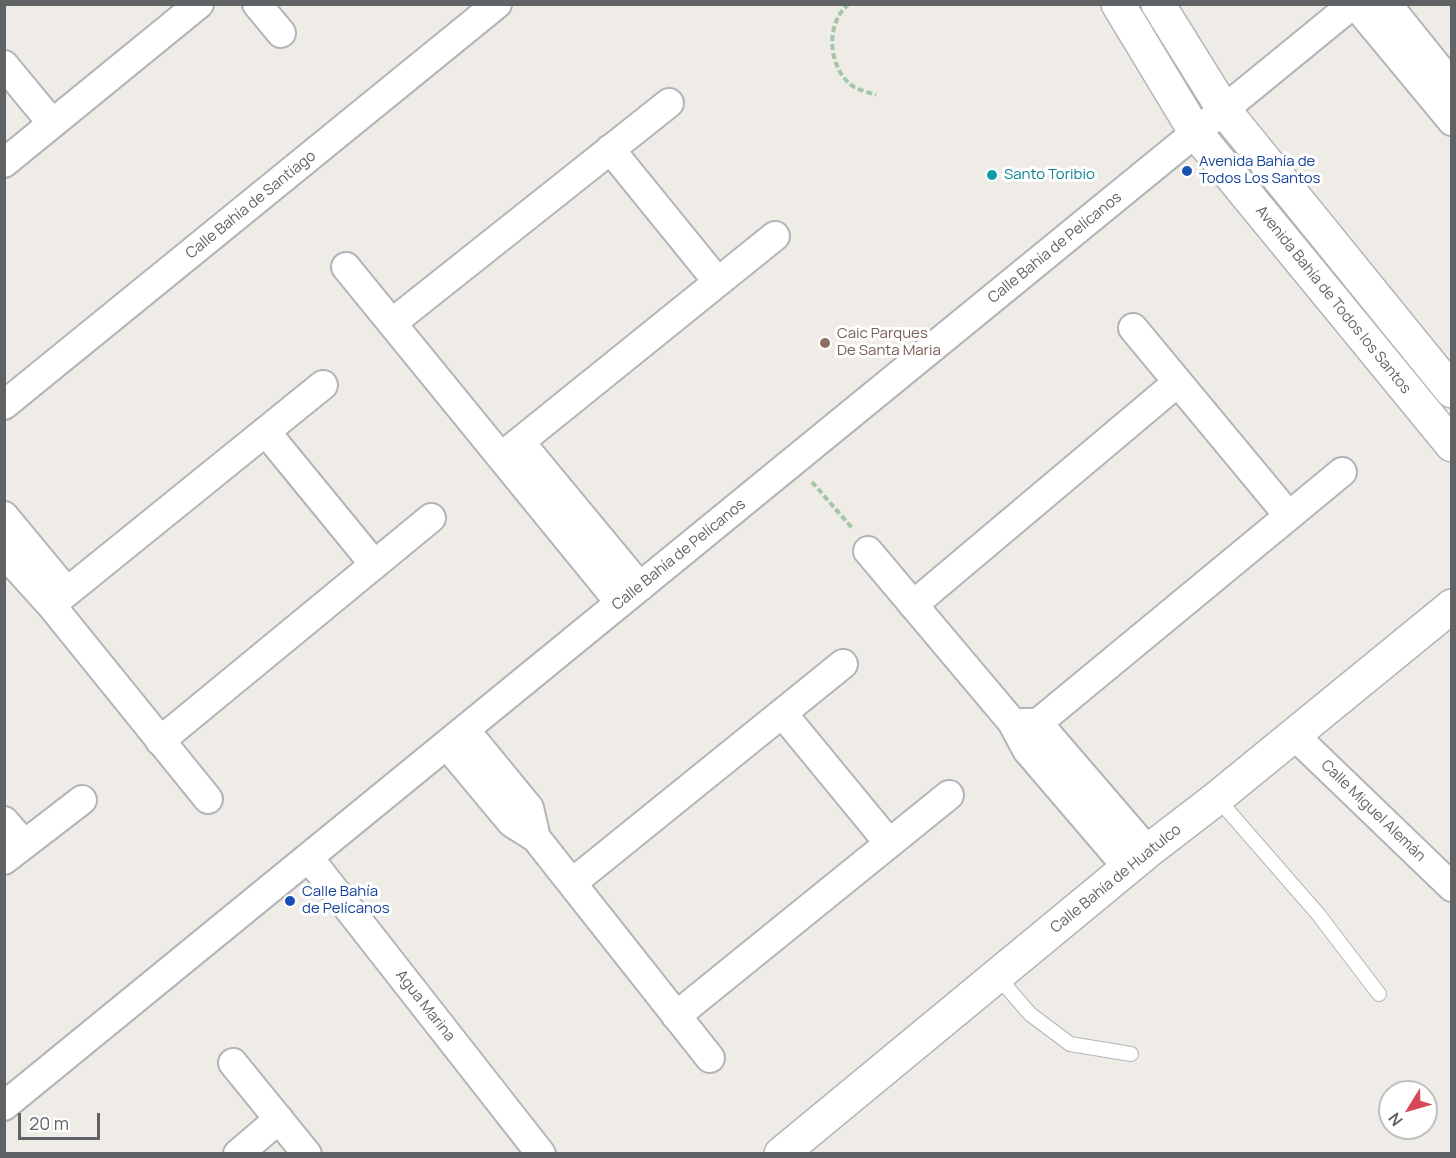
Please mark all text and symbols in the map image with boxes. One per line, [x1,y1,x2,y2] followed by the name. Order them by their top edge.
[182,147,320,263] street label: Calle Bahía de Santiago
[1199,153,1320,188] place label: Avenida Bahía de Todos Los Santos
[1180,164,1194,178] marker: Avenida Bahía de Todos Los Santos
[1004,166,1095,184] place label: Santo Toribio
[985,168,999,182] marker: Santo Toribio
[985,189,1125,307] street label: Calle Bahía de Pelícanos
[1252,202,1414,398] street label: Avenida Bahía de Todos los Santos
[837,325,941,360] place label: Caic Parques De Santa Maria
[818,336,832,350] marker: Caic Parques De Santa Maria
[609,496,749,614] street label: Calle Bahía de Pelícanos
[1317,756,1429,866] street label: Calle Miguel Alemán
[1047,821,1185,937] street label: Calle Bahía de Huatulco
[302,883,390,918] place label: Calle Bahía de Pelícanos
[283,894,297,908] marker: Calle Bahía de Pelícanos
[392,967,458,1045] street label: Agua Marina
[1378,1080,1438,1140] north arrow
[21,1101,104,1139] scale bar
[1383,1108,1407,1131] text: N
[29,1111,69,1135] text: 20 m

